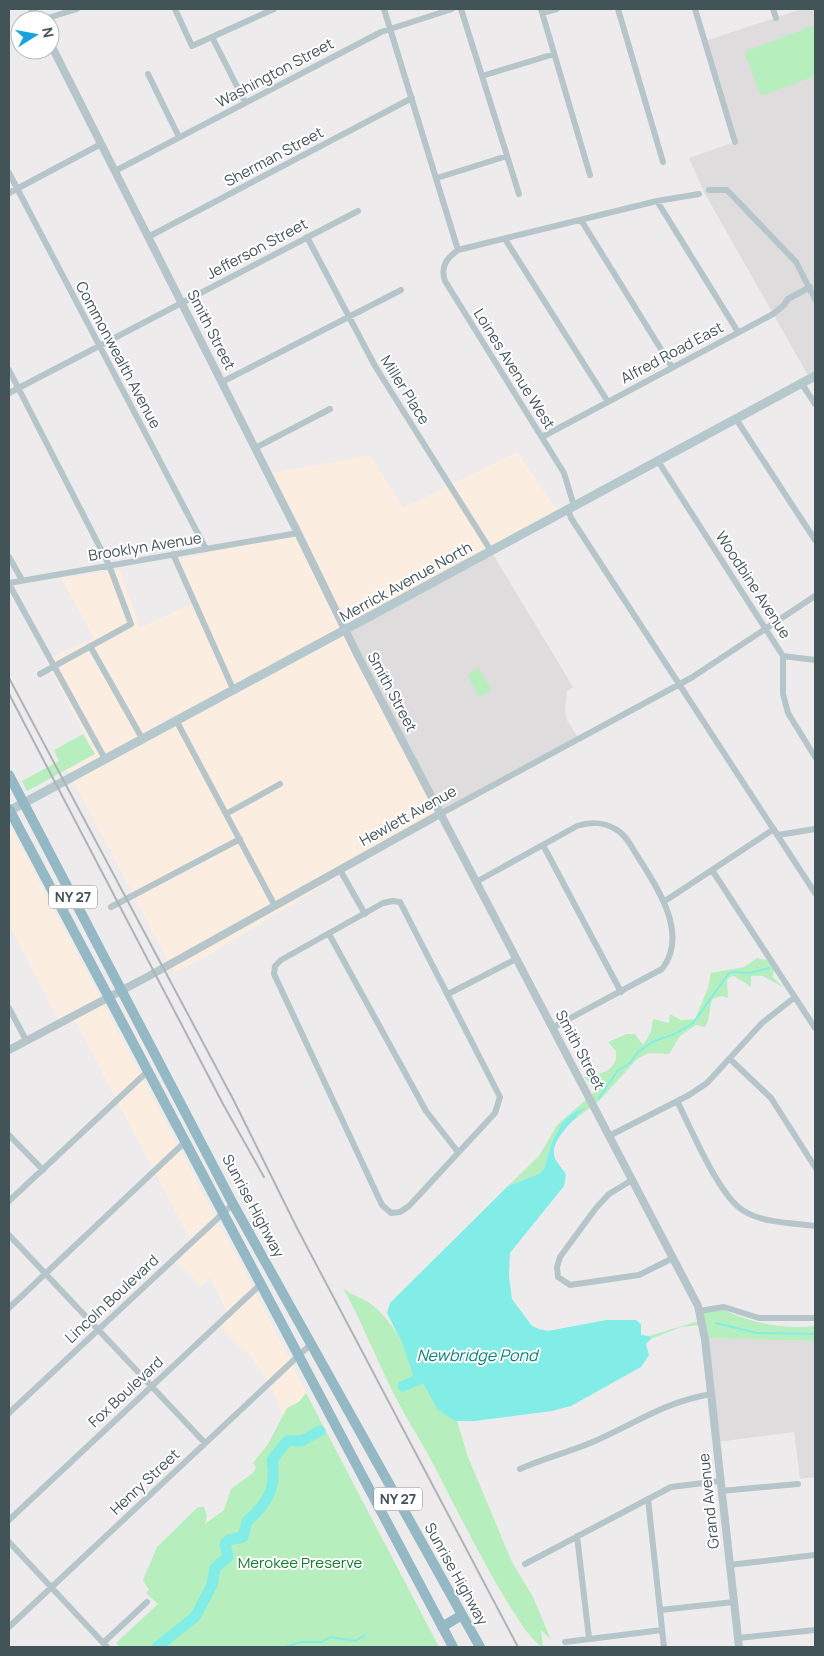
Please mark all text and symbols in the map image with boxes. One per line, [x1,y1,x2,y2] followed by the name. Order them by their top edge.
[10,10,60,60] north arrow
[38,26,59,39] text: N
[212,33,337,112] street label: Washington Street
[221,122,327,192] street label: Sherman Street
[202,213,311,284] street label: Jefferson Street
[71,278,166,432] street label: Commonwealth Avenue
[182,286,241,374] street label: Smith Street
[469,304,560,433] street label: Loines Avenue West
[617,317,727,388] street label: Alfred Road East
[376,351,435,429] street label: Miller Place
[87,527,203,566] street label: Brooklyn Avenue
[711,527,796,643] street label: Woodbine Avenue
[336,536,476,627] street label: Merrick Avenue North
[363,648,422,735] street label: Smith Street
[355,780,460,851] street label: Hewlett Avenue
[49,886,97,909] road number: NY 27
[551,1006,610,1093] street label: Smith Street
[217,1150,290,1261] street label: Sunrise Highway
[60,1250,163,1348] street label: Lincoln Boulevard
[417,1344,540,1366] water label: Newbridge Pond
[84,1351,168,1432] street label: Fox Boulevard
[105,1444,184,1519] street label: Henry Street
[693,1452,724,1550] street label: Grand Avenue
[374,1488,422,1510] road number: NY 27
[420,1519,493,1629] street label: Sunrise Highway
[238,1552,363,1573] park label: Merokee Preserve

